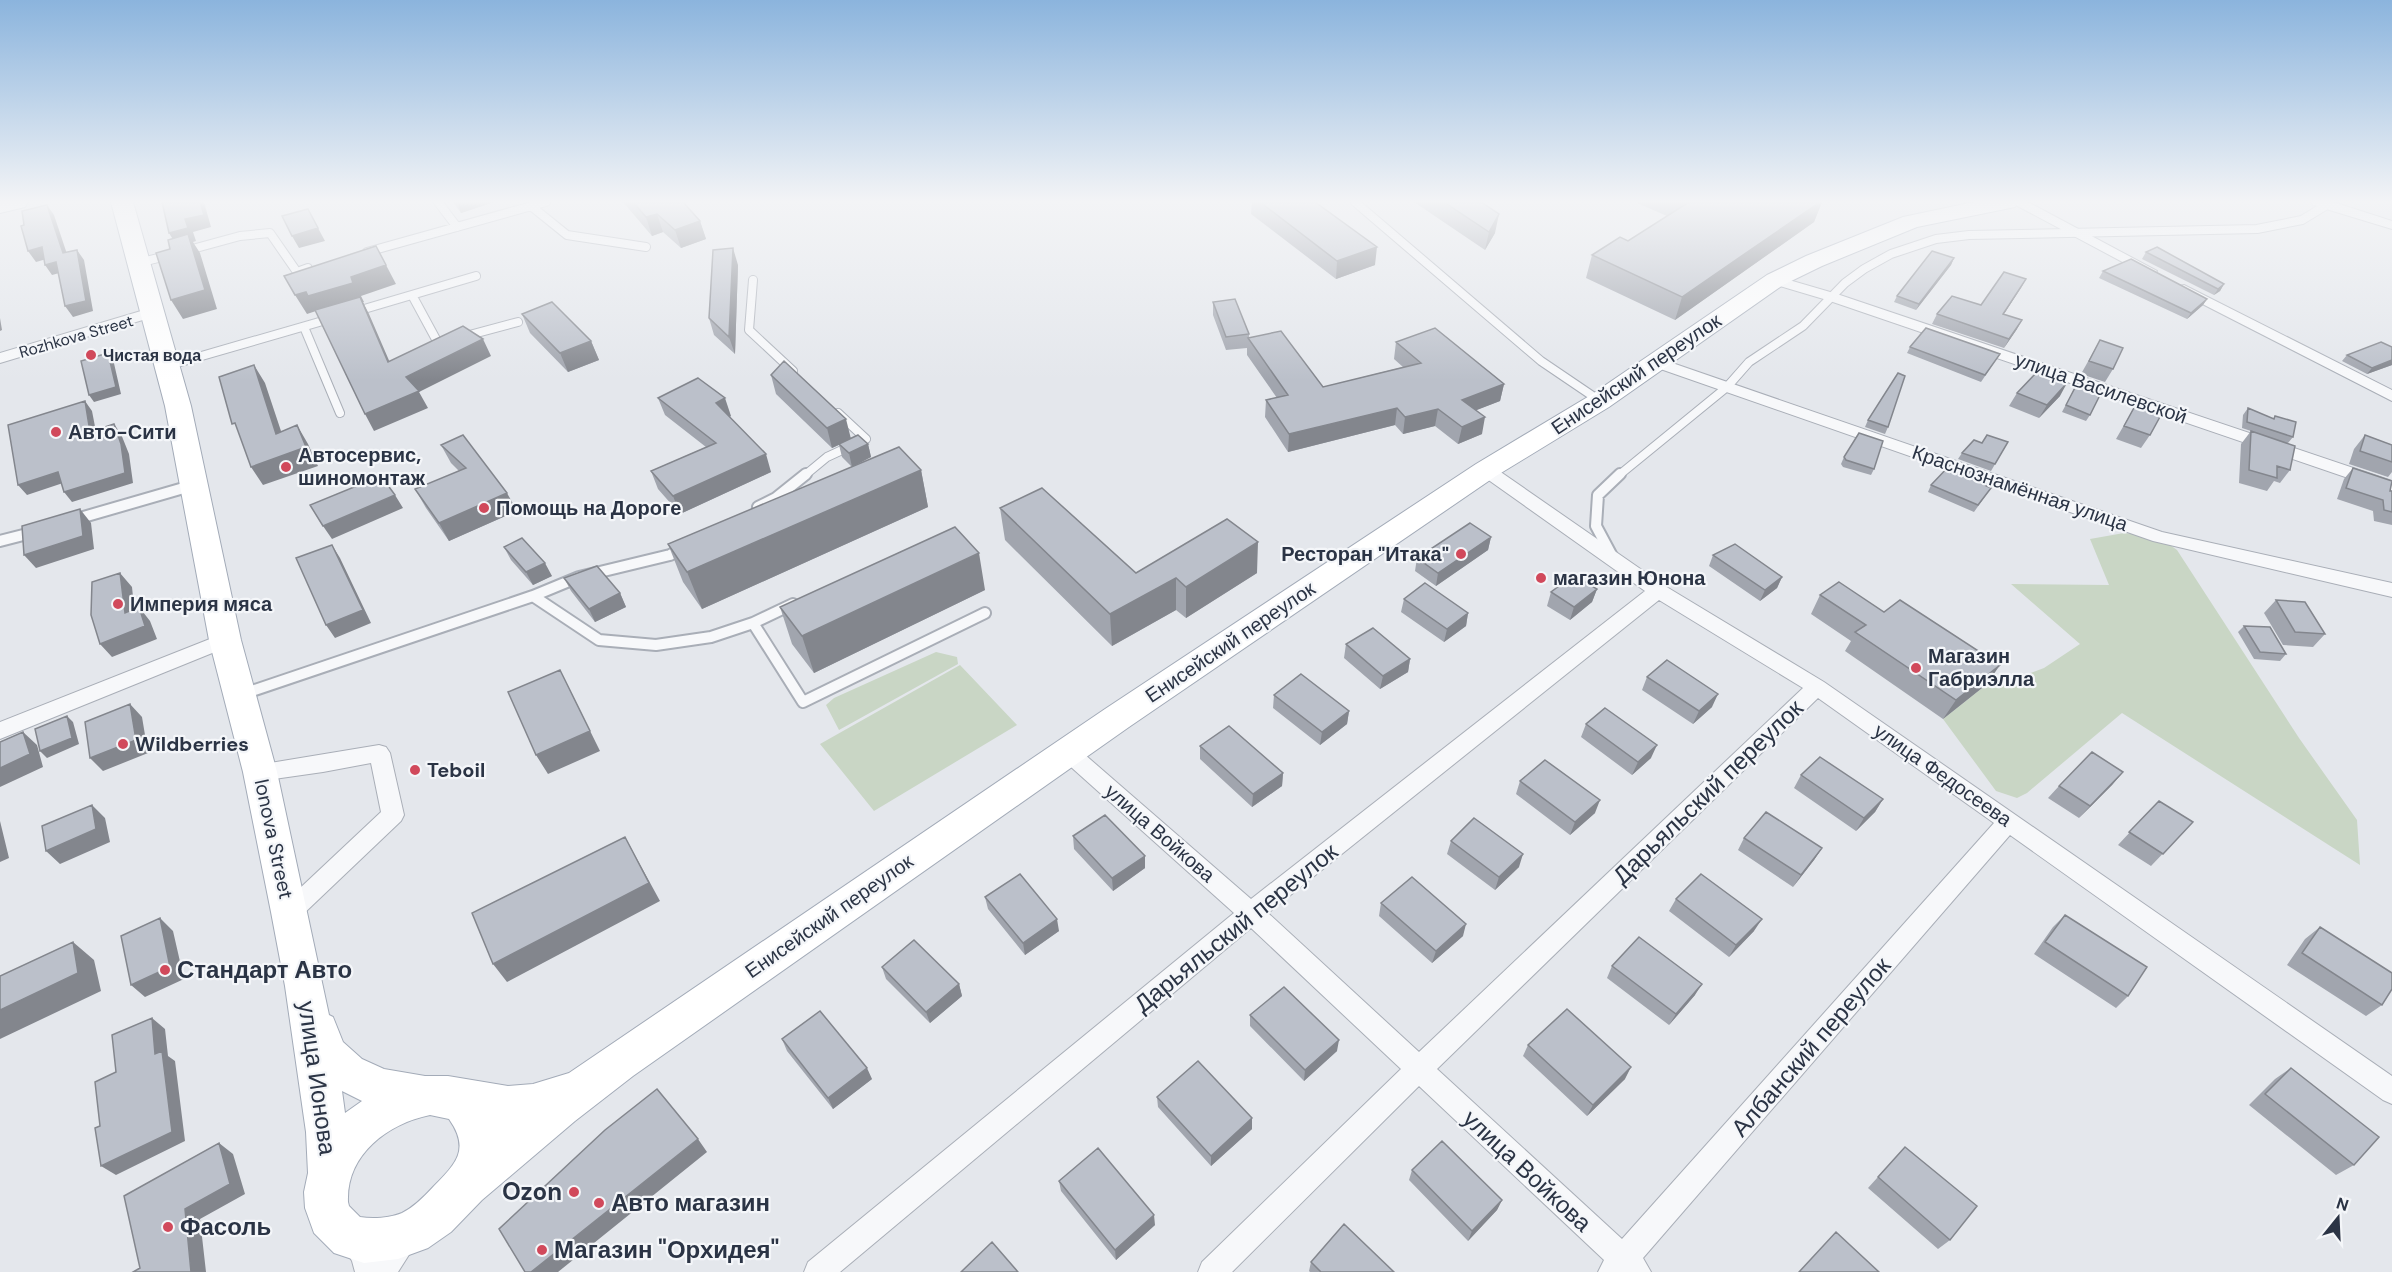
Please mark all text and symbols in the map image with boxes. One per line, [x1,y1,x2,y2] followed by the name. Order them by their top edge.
[1546,307,1726,441] street label: Енисейский переулок
[17,310,136,363] street label: Rozhkova Street
[103,345,201,366] place label: Чистая вода
[2011,346,2191,430] street label: улица Василевской
[84,348,98,362] marker: Чистая вода
[68,419,177,445] place label: Авто-Сити
[49,425,63,439] marker: Авто-Сити
[1909,439,2132,537] street label: Краснознамённая улица
[298,442,426,491] place label: Автосервис, шиномонтаж
[279,460,293,474] marker: Автосервис, шиномонтаж
[496,495,681,521] place label: Помощь на Дороге
[477,501,491,515] marker: Помощь на Дороге
[1281,541,1449,567] place label: Ресторан "Итака"
[1454,547,1468,561] marker: Ресторан "Итака"
[1553,565,1706,591] place label: магазин Юнона
[1534,571,1548,585] marker: магазин Юнона
[1140,575,1320,709] street label: Енисейский переулок
[130,591,273,617] place label: Империя мяса
[111,597,125,611] marker: Империя мяса
[1928,643,2035,692] place label: Магазин Габриэлла
[1909,661,1923,675] marker: Магазин Габриэлла
[1606,692,1810,891] street label: Дарьяльский переулок
[1869,718,2018,833] street label: улица Федосеева
[135,731,249,757] place label: Wildberries
[116,737,130,751] marker: Wildberries
[427,757,485,783] place label: Teboil
[408,763,422,777] marker: Teboil
[249,776,299,902] street label: Ionova Street
[1100,778,1221,889] street label: улица Войкова
[1128,836,1344,1019] street label: Дарьяльский переулок
[740,848,918,984] street label: Енисейский переулок
[1724,950,1897,1143] street label: Албанский переулок
[177,954,352,985] place label: Стандарт Авто
[158,963,172,977] marker: Стандарт Авто
[291,999,344,1158] street label: улица Ионова
[1456,1103,1599,1239] street label: улица Войкова
[502,1176,562,1207] place label: Ozon
[567,1185,581,1199] marker: Ozon
[611,1187,770,1218] place label: Авто магазин
[2308,1188,2368,1248] north arrow
[2334,1192,2351,1216] text: N
[592,1196,606,1210] marker: Авто магазин
[180,1211,271,1242] place label: Фасоль
[161,1220,175,1234] marker: Фасоль
[554,1234,779,1265] place label: Магазин "Орхидея"
[535,1243,549,1257] marker: Магазин "Орхидея"

